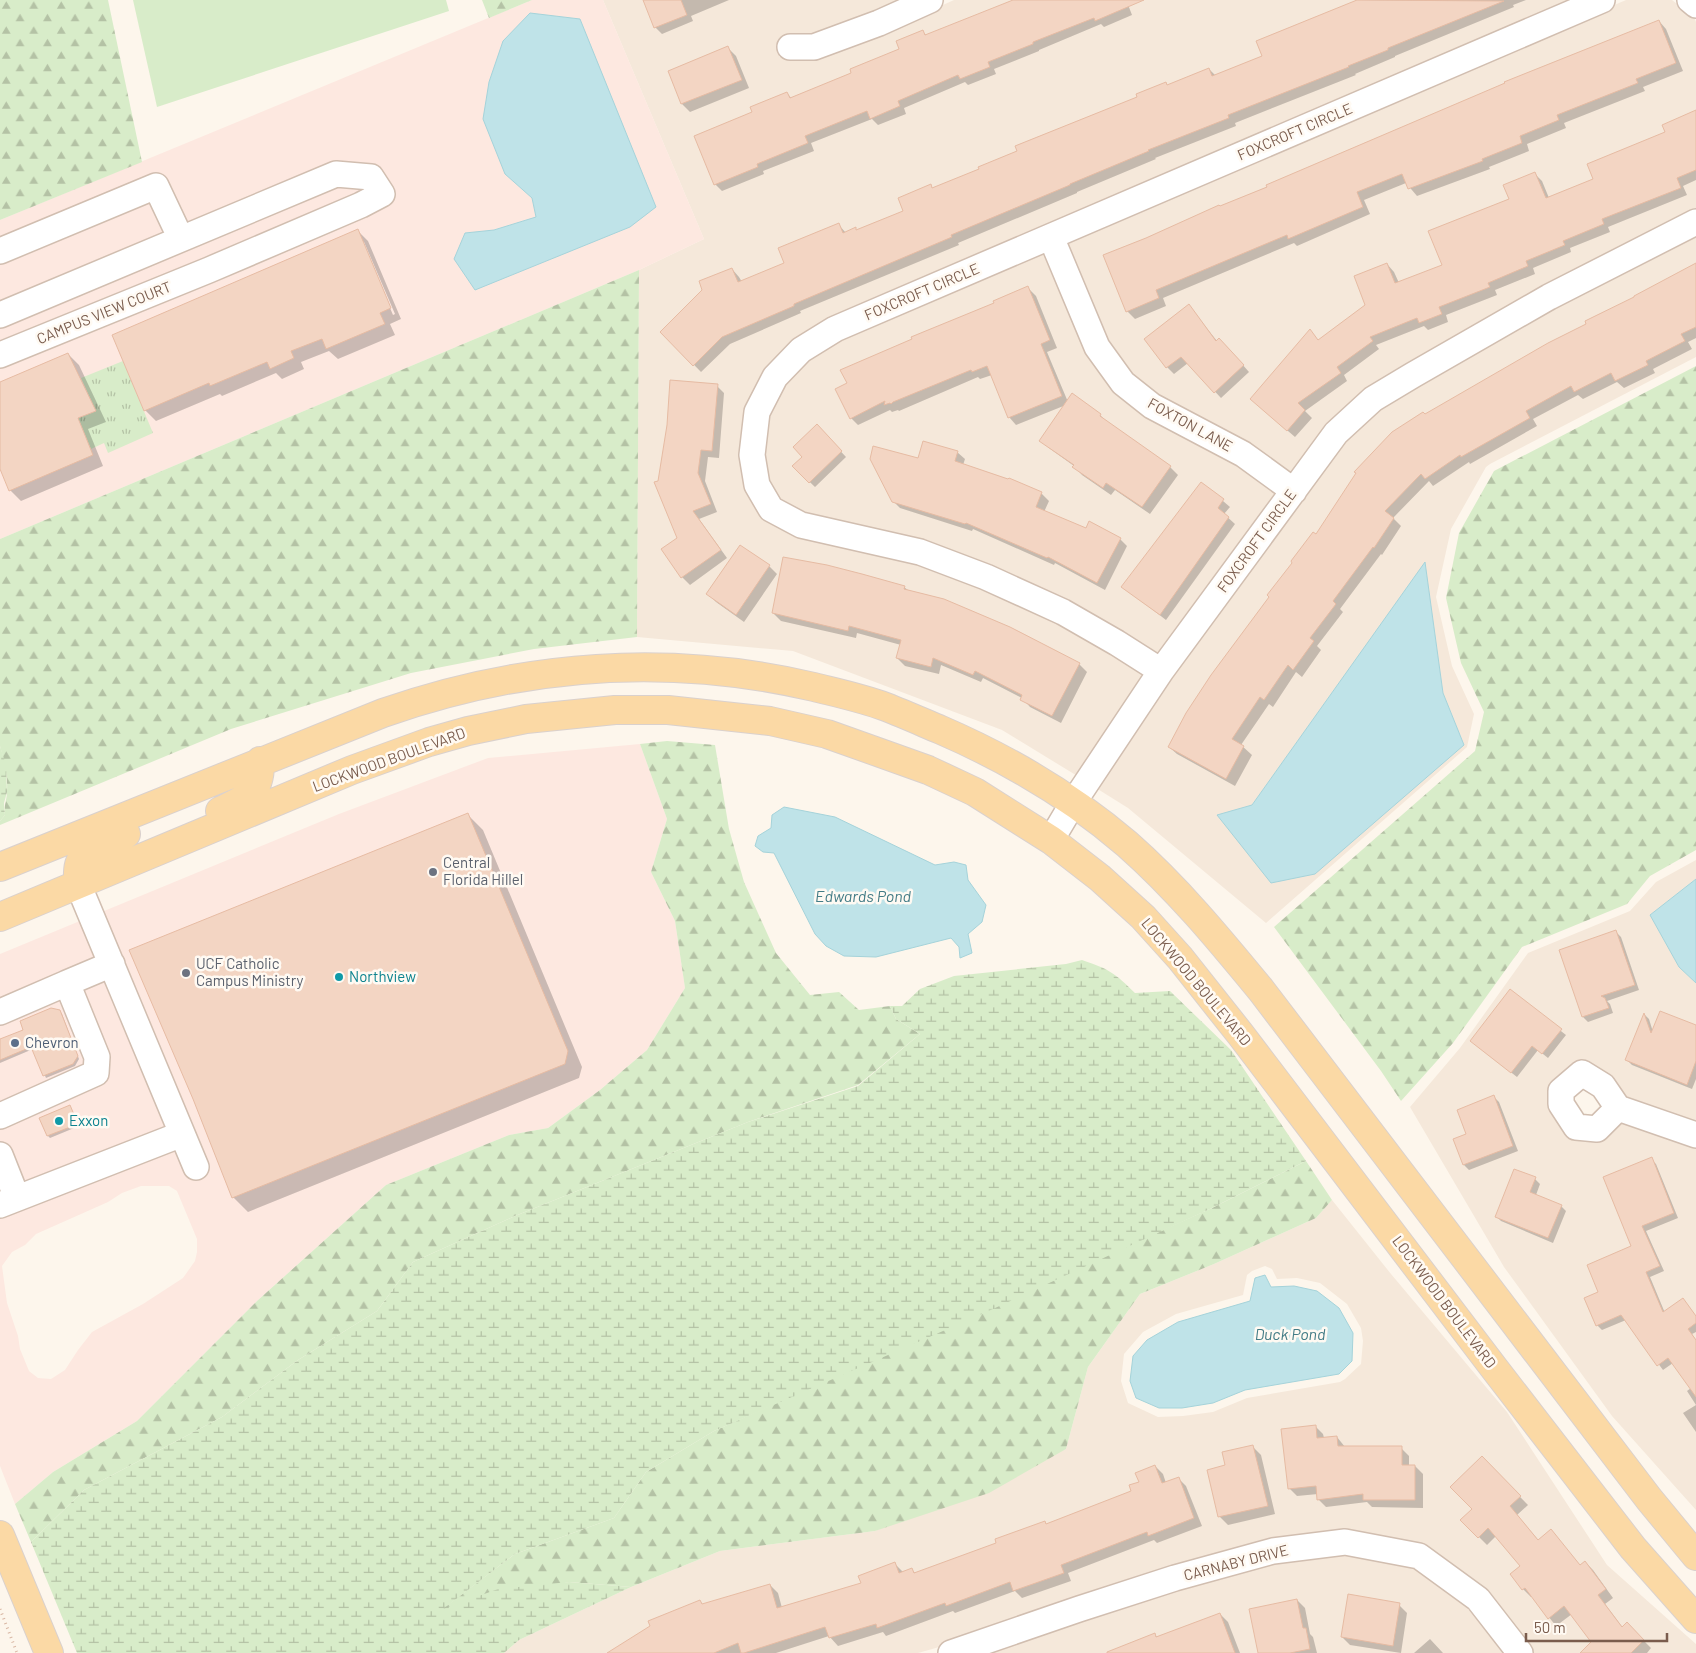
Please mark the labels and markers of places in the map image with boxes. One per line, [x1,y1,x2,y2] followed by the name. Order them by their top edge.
[443,853,523,888] place label: Central Florida Hillel
[427,866,439,878] marker: Central Florida Hillel
[196,954,304,989] place label: UCF Catholic Campus Ministry
[180,967,192,979] marker: UCF Catholic Campus Ministry
[349,967,416,985] place label: Northview
[333,971,345,983] marker: Northview
[25,1033,79,1051] place label: Chevron
[9,1037,21,1049] marker: Chevron
[69,1111,108,1129] place label: Exxon
[53,1115,65,1127] marker: Exxon

